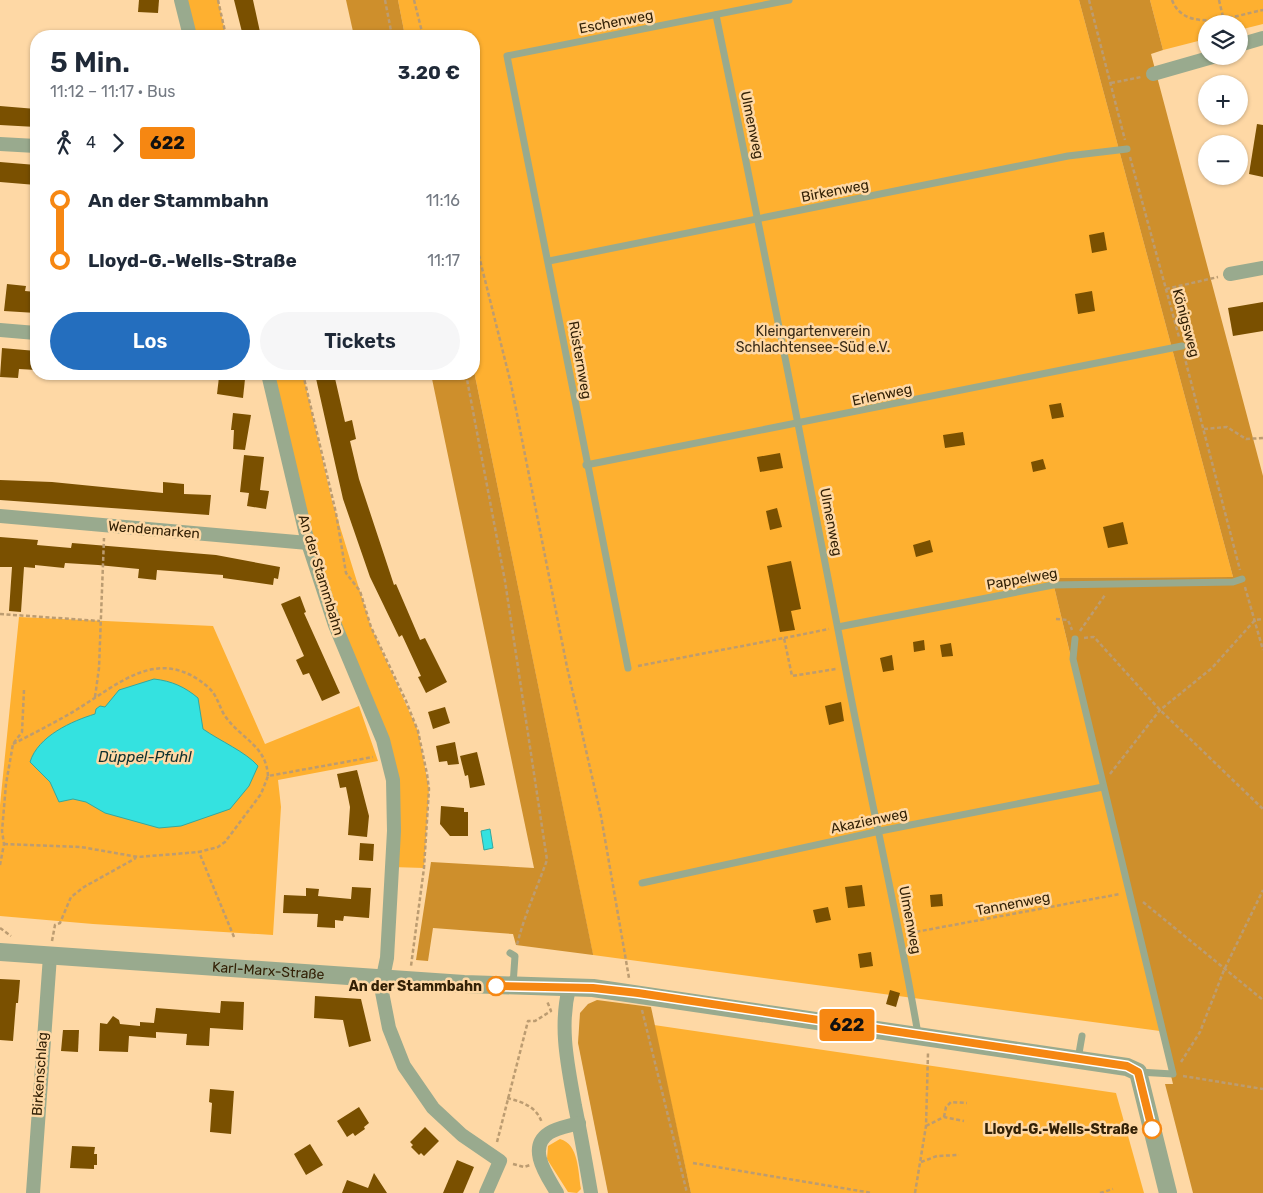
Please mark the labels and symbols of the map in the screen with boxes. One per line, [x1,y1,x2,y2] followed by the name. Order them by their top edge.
[577,6,655,38] street label: Eschenweg
[736,89,768,161] street label: Ulmenweg
[800,176,870,206] street label: Birkenweg
[1169,287,1203,359] street label: Königsweg
[565,320,595,400] street label: Rüsternweg
[736,323,890,356] park label: Kleingartenverein Schlachtensee-Süd e.V.
[851,380,913,410] street label: Erlenweg
[816,486,846,558] street label: Ulmenweg
[294,512,348,638] street label: An der Stammbahn
[107,518,201,542] street label: Wendemarken
[985,564,1059,594] street label: Pappelweg
[98,748,192,766] water label: Düppel-Pfuhl
[829,805,909,837] street label: Akazienweg
[895,884,925,956] street label: Ulmenweg
[975,889,1051,919] street label: Tannenweg
[212,958,325,983] street label: Karl-Marx-Straße
[486,976,506,996] marker: An der Stammbahn
[349,978,482,995] place label: An der Stammbahn
[818,1009,876,1041] line badge: 622
[29,1031,51,1117] street label: Birkenschlag
[1142,1119,1162,1139] marker: Lloyd-G.-Wells-Straße
[984,1121,1138,1138] place label: Lloyd-G.-Wells-Straße

